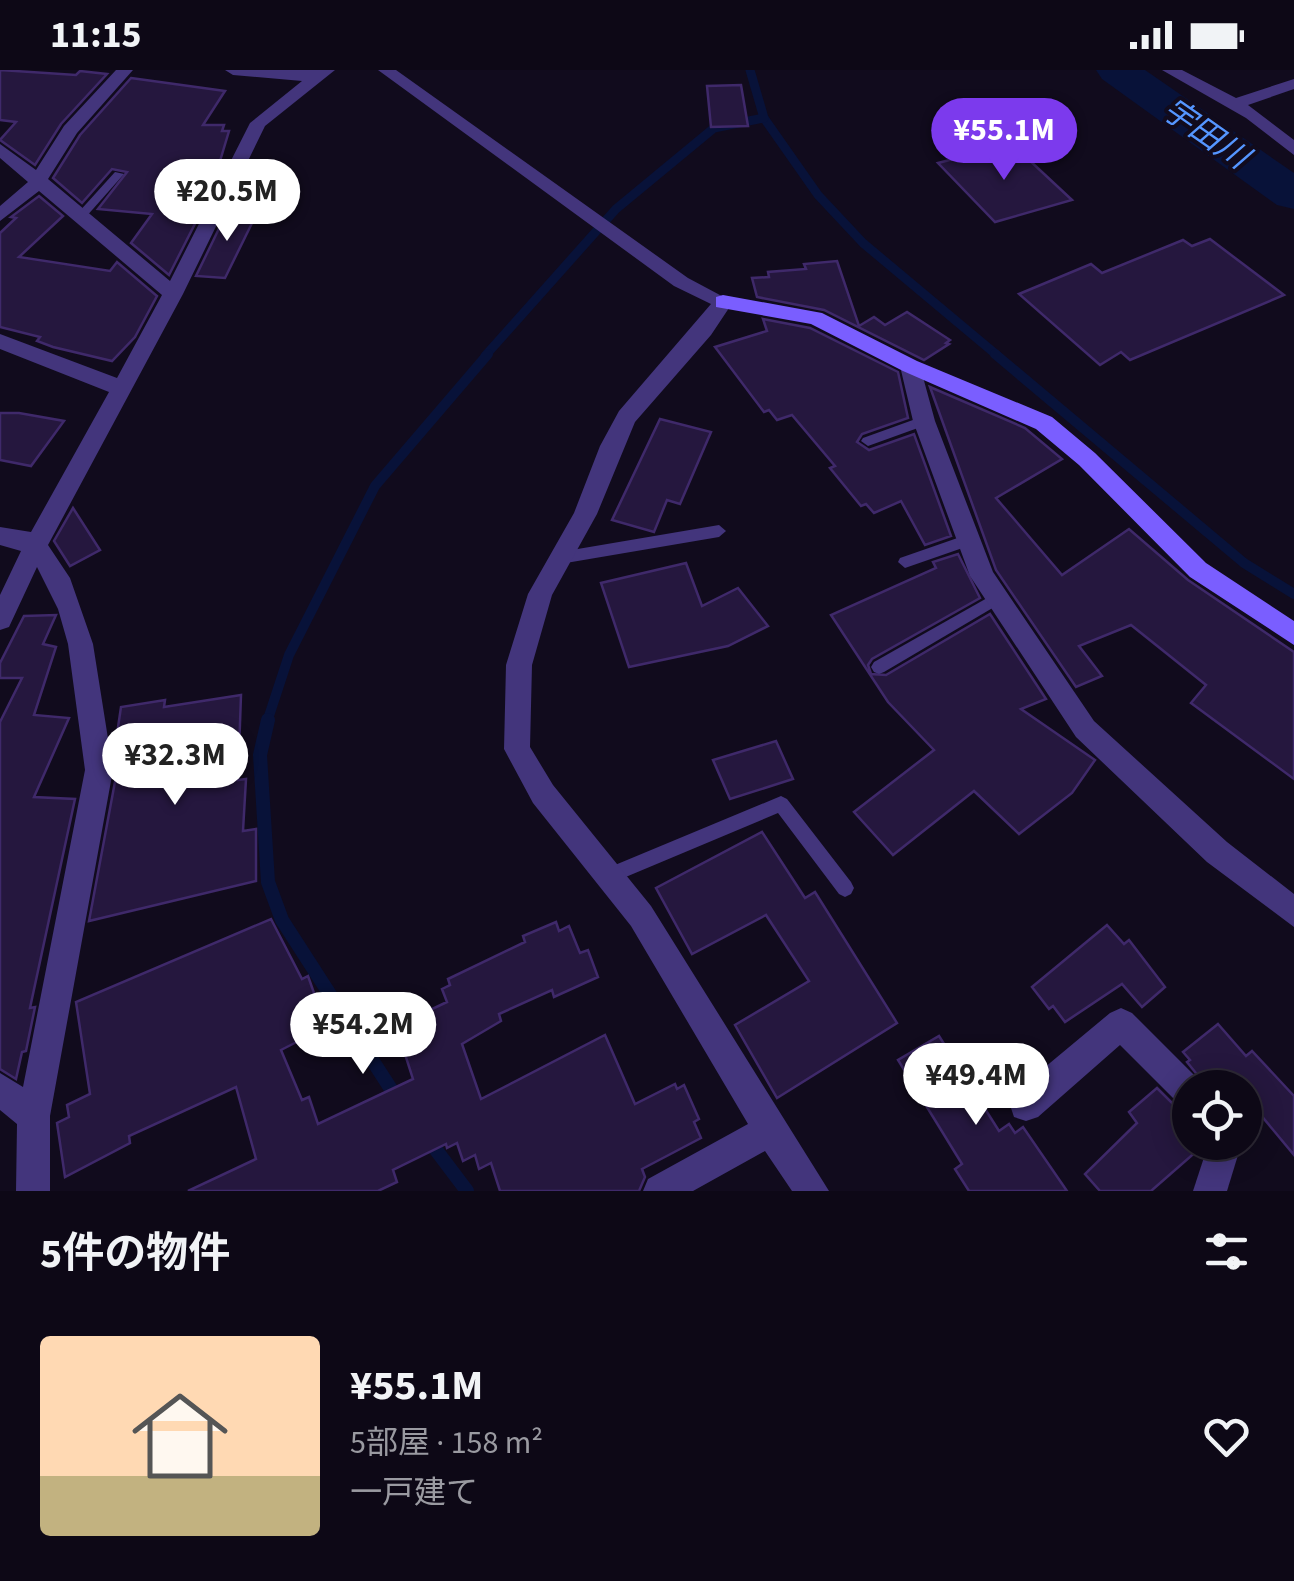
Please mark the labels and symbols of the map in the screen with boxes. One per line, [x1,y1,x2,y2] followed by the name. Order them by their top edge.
[1153,87,1260,182] water label: 宇田川
[923,98,1085,183] pin: ¥55.1M
[146,159,308,244] pin: ¥20.5M
[94,723,256,808] pin: ¥32.3M
[282,992,444,1077] pin: ¥54.2M
[895,1043,1057,1128] pin: ¥49.4M

